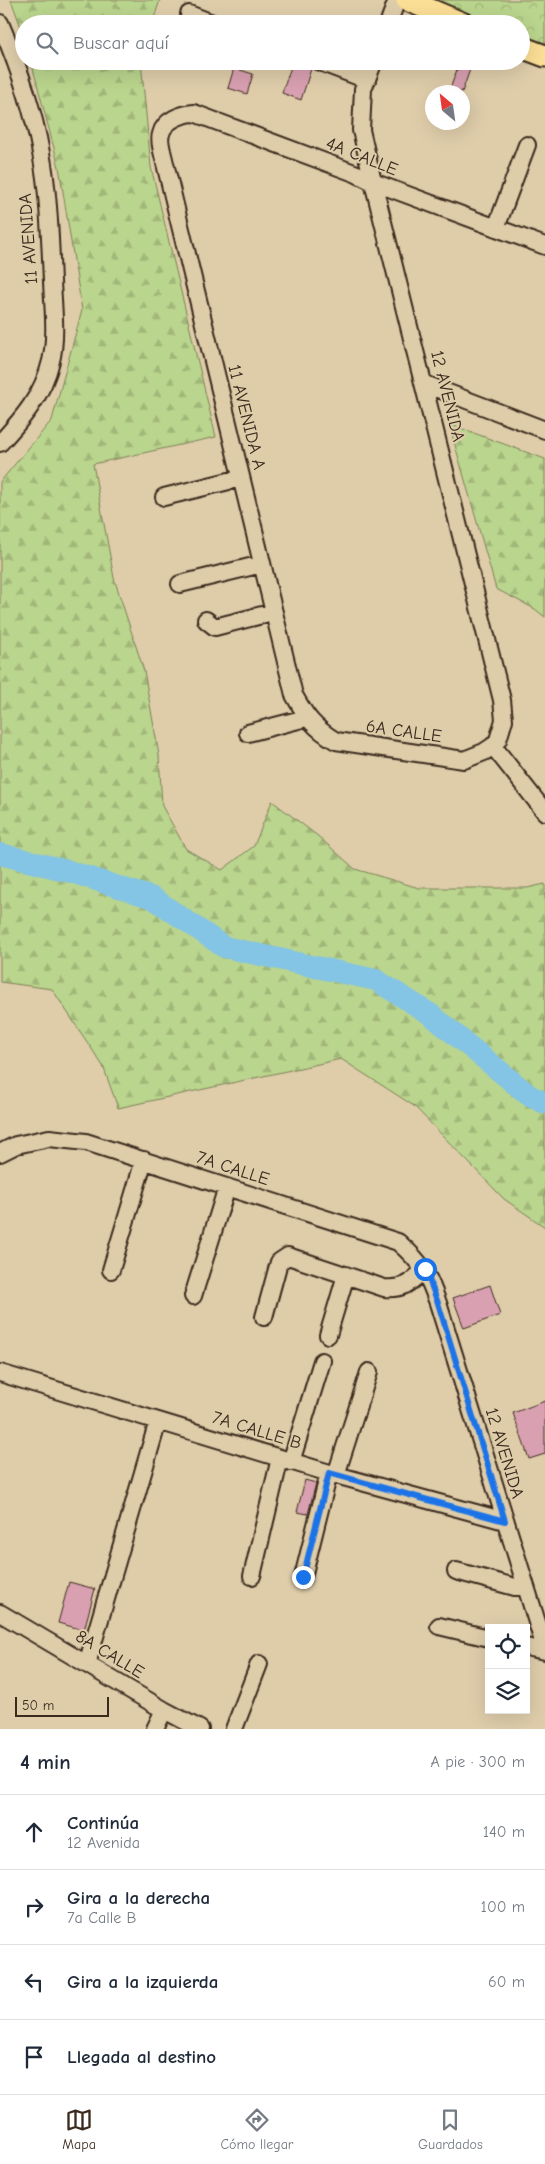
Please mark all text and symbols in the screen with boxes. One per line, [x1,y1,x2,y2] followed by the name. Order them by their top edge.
[15,15,530,70] search box
[33,29,61,57] icon: search
[73,32,169,54] text: Buscar aquí
[425,85,470,130] north arrow
[323,133,401,180] street label: 4A CALLE
[15,193,42,285] street label: 11 AVENIDA
[426,348,469,444] street label: 12 AVENIDA
[223,362,270,472] street label: 11 AVENIDA A
[365,716,443,747] street label: 6A CALLE
[194,1147,272,1190] street label: 7A CALLE
[414,1258,437,1281] route start
[481,1405,528,1501] street label: 12 AVENIDA
[210,1407,304,1454] street label: 7A CALLE B
[292,1566,315,1589] route end
[485,1624,530,1714] map controls
[485,1624,530,1669] button: locate
[72,1626,148,1683] street label: 8A CALLE
[485,1669,530,1714] button: layers
[15,1694,109,1717] scale bar
[22,1697,54,1714] text: 50 m
[20,1750,71,1774] text: 4 min
[431,1753,525,1771] text: A pie · 300 m
[67,1812,139,1834] text: Continúa
[20,1818,48,1846] icon: ahead
[483,1823,525,1841] text: 140 m
[67,1834,140,1852] text: 12 Avenida
[67,1887,210,1909] text: Gira a la derecha
[20,1893,48,1921] icon: right
[481,1898,525,1916] text: 100 m
[67,1909,137,1927] text: 7a Calle B
[20,1968,48,1996] icon: left
[67,1971,218,1993] text: Gira a la izquierda
[488,1973,525,1991] text: 60 m
[20,2043,48,2071] icon: arrive
[67,2046,216,2068] text: Llegada al destino
[62,2106,96,2153] tab: Mapa
[220,2106,293,2153] tab: Cómo llegar
[418,2106,483,2153] tab: Guardados

